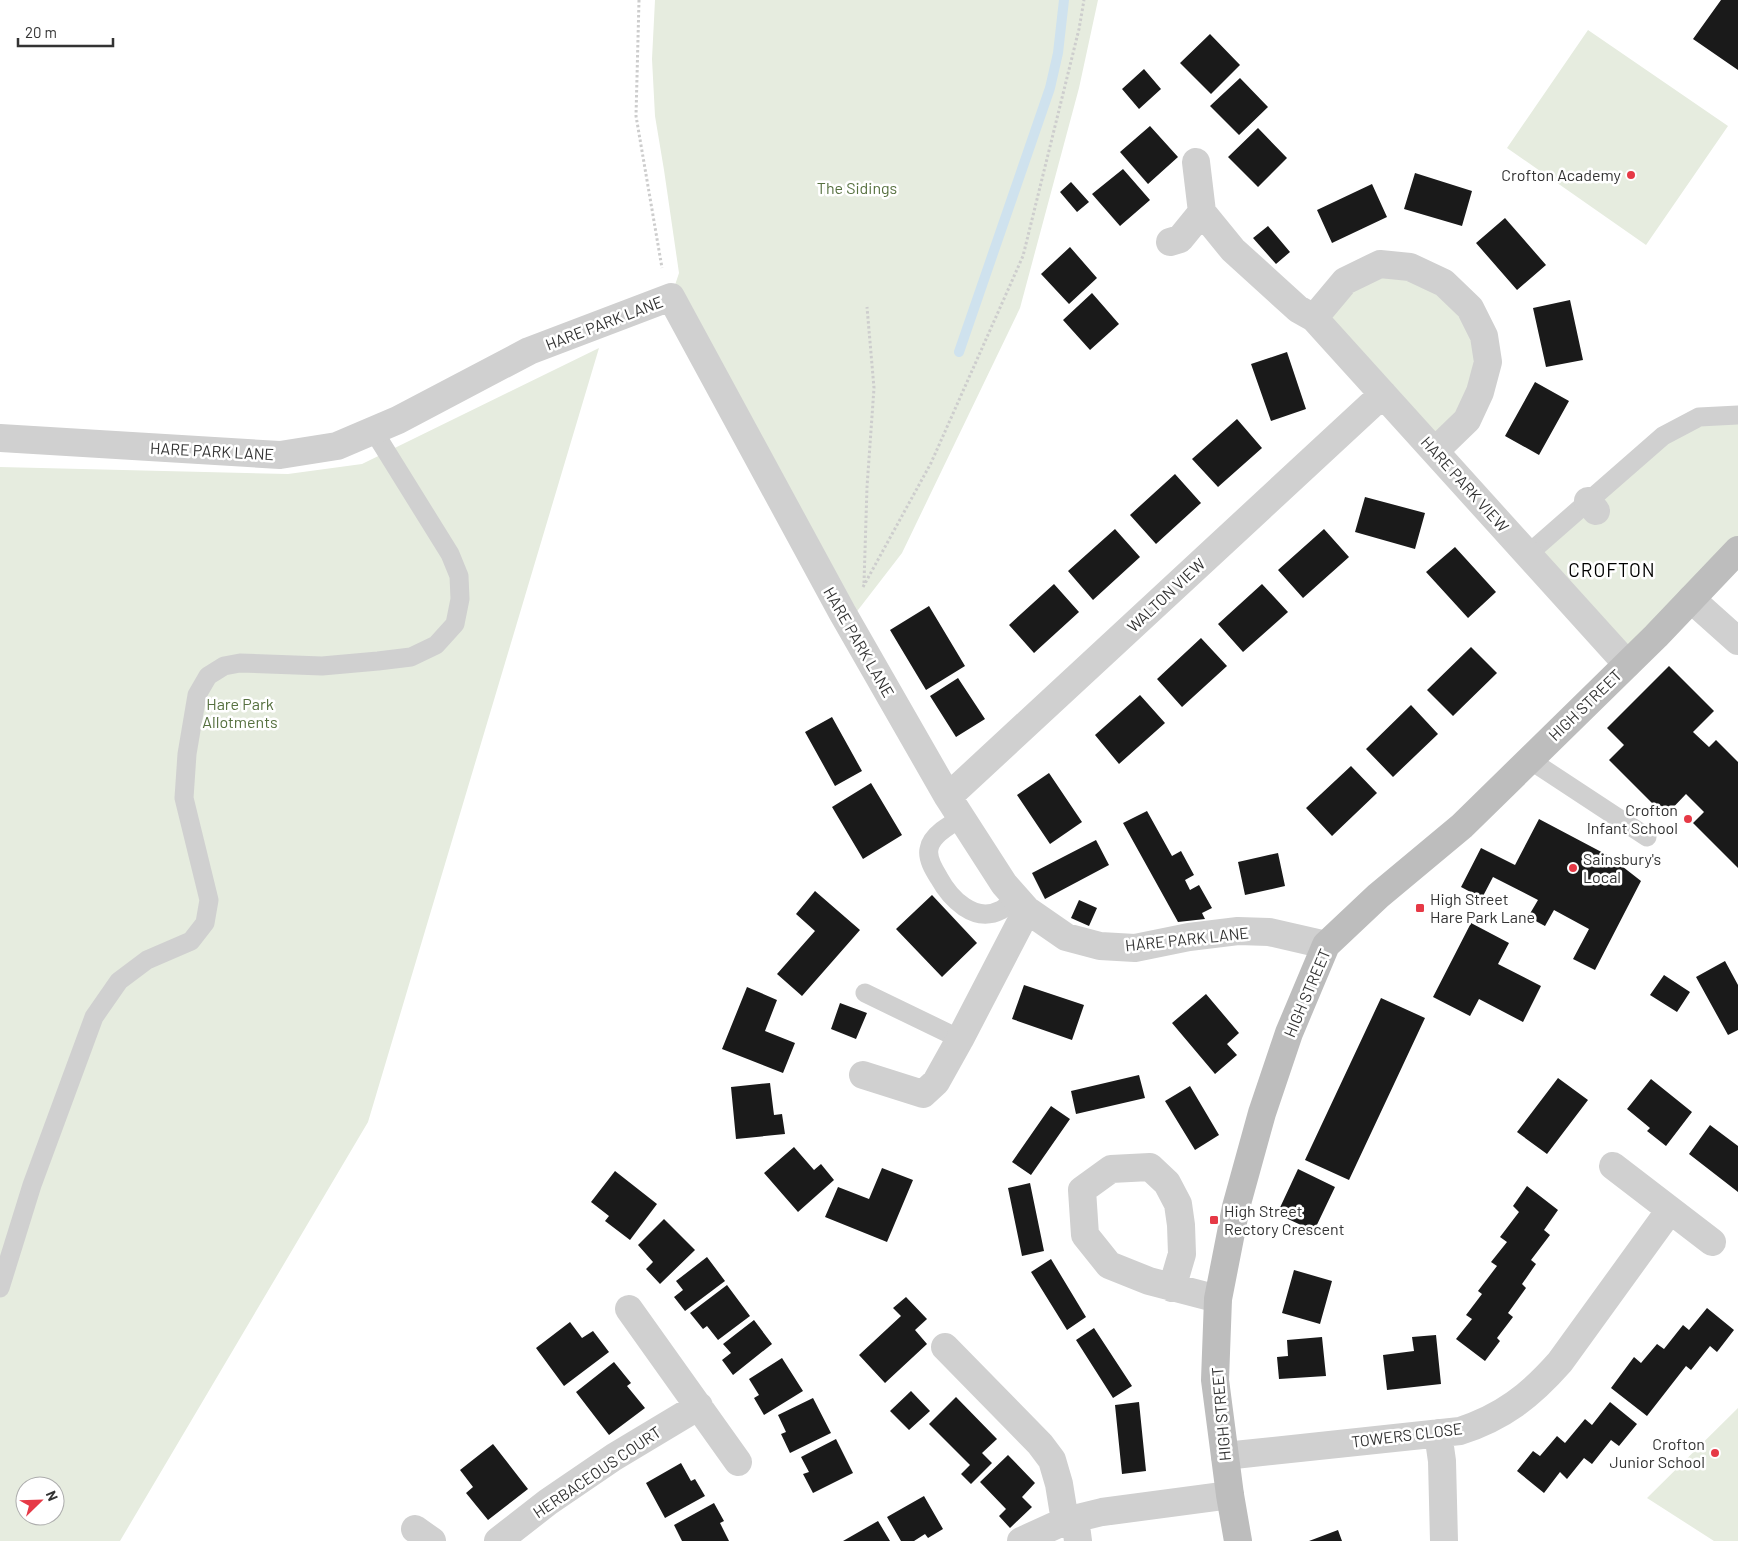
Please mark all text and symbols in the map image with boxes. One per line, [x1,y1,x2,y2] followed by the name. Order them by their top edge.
[18,15,112,47] scale bar
[25,23,57,41] text: 20 m
[1501,165,1622,184] place label: Crofton Academy
[1625,169,1637,181] marker: Crofton Academy
[817,178,897,197] park label: The Sidings
[542,291,665,354] street label: HARE PARK LANE
[1417,432,1513,535] street label: HARE PARK VIEW
[149,438,275,463] street label: HARE PARK LANE
[1123,554,1209,636] street label: WALTON VIEW
[1568,558,1656,581] district label: CROFTON
[820,583,899,700] street label: HARE PARK LANE
[1544,665,1625,744] street label: HIGH STREET
[202,694,278,731] park label: Hare Park Allotments
[1587,800,1678,837] place label: Crofton Infant School
[1682,813,1694,825] marker: Crofton Infant School
[1583,849,1661,886] place label: Sainsbury's Local
[1567,862,1579,874] marker: Sainsbury's Local
[1430,889,1535,926] place label: High Street Hare Park Lane
[1414,902,1426,914] marker: High Street Hare Park Lane
[1124,923,1250,954] street label: HARE PARK LANE
[1279,946,1334,1040] street label: HIGH STREET
[1224,1201,1345,1238] place label: High Street Rectory Crescent
[1208,1214,1220,1226] marker: High Street Rectory Crescent
[1207,1366,1234,1462] street label: HIGH STREET
[1350,1418,1464,1451] street label: TOWERS CLOSE
[529,1422,664,1521] street label: HERBACEOUS COURT
[1609,1434,1705,1471] place label: Crofton Junior School
[1709,1447,1721,1459] marker: Crofton Junior School
[15,1476,65,1526] north arrow
[43,1488,62,1503] text: N

